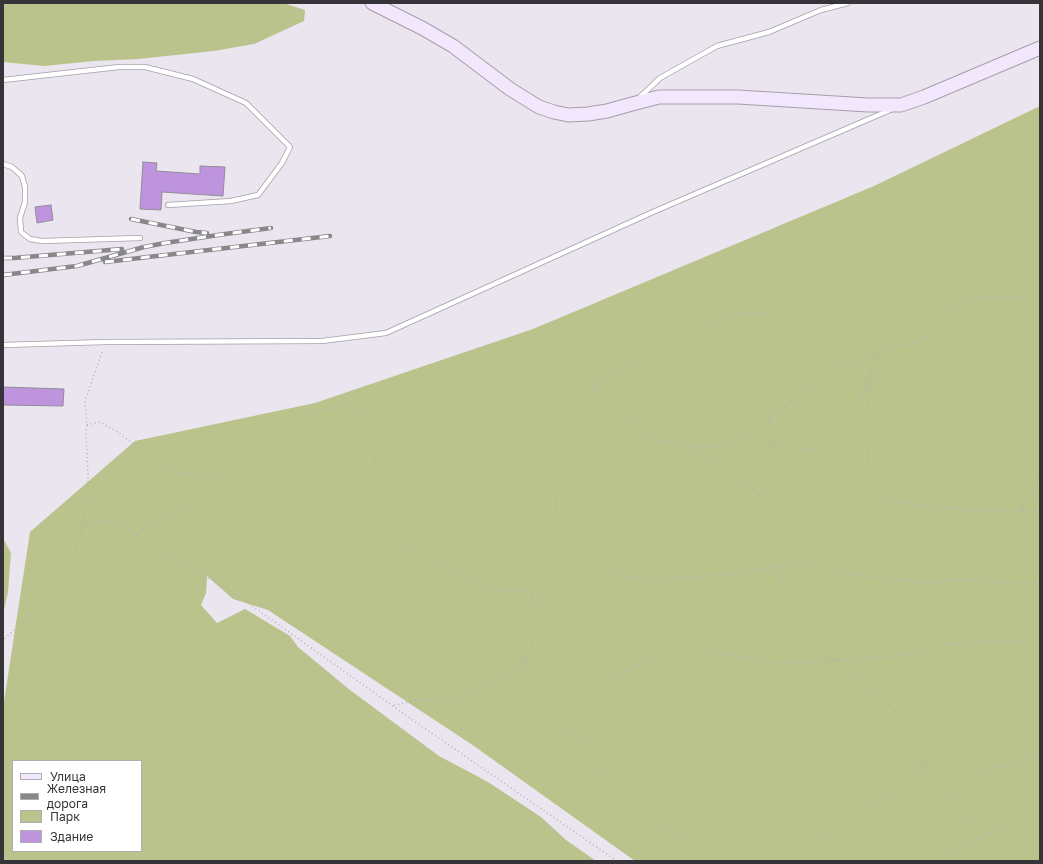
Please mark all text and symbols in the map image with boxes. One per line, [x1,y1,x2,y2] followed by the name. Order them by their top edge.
[12,760,142,852] legend
[50,769,86,784] text: Улица
[47,781,106,811] text: Железная дорога
[50,809,80,824] text: Парк
[50,829,93,844] text: Здание

